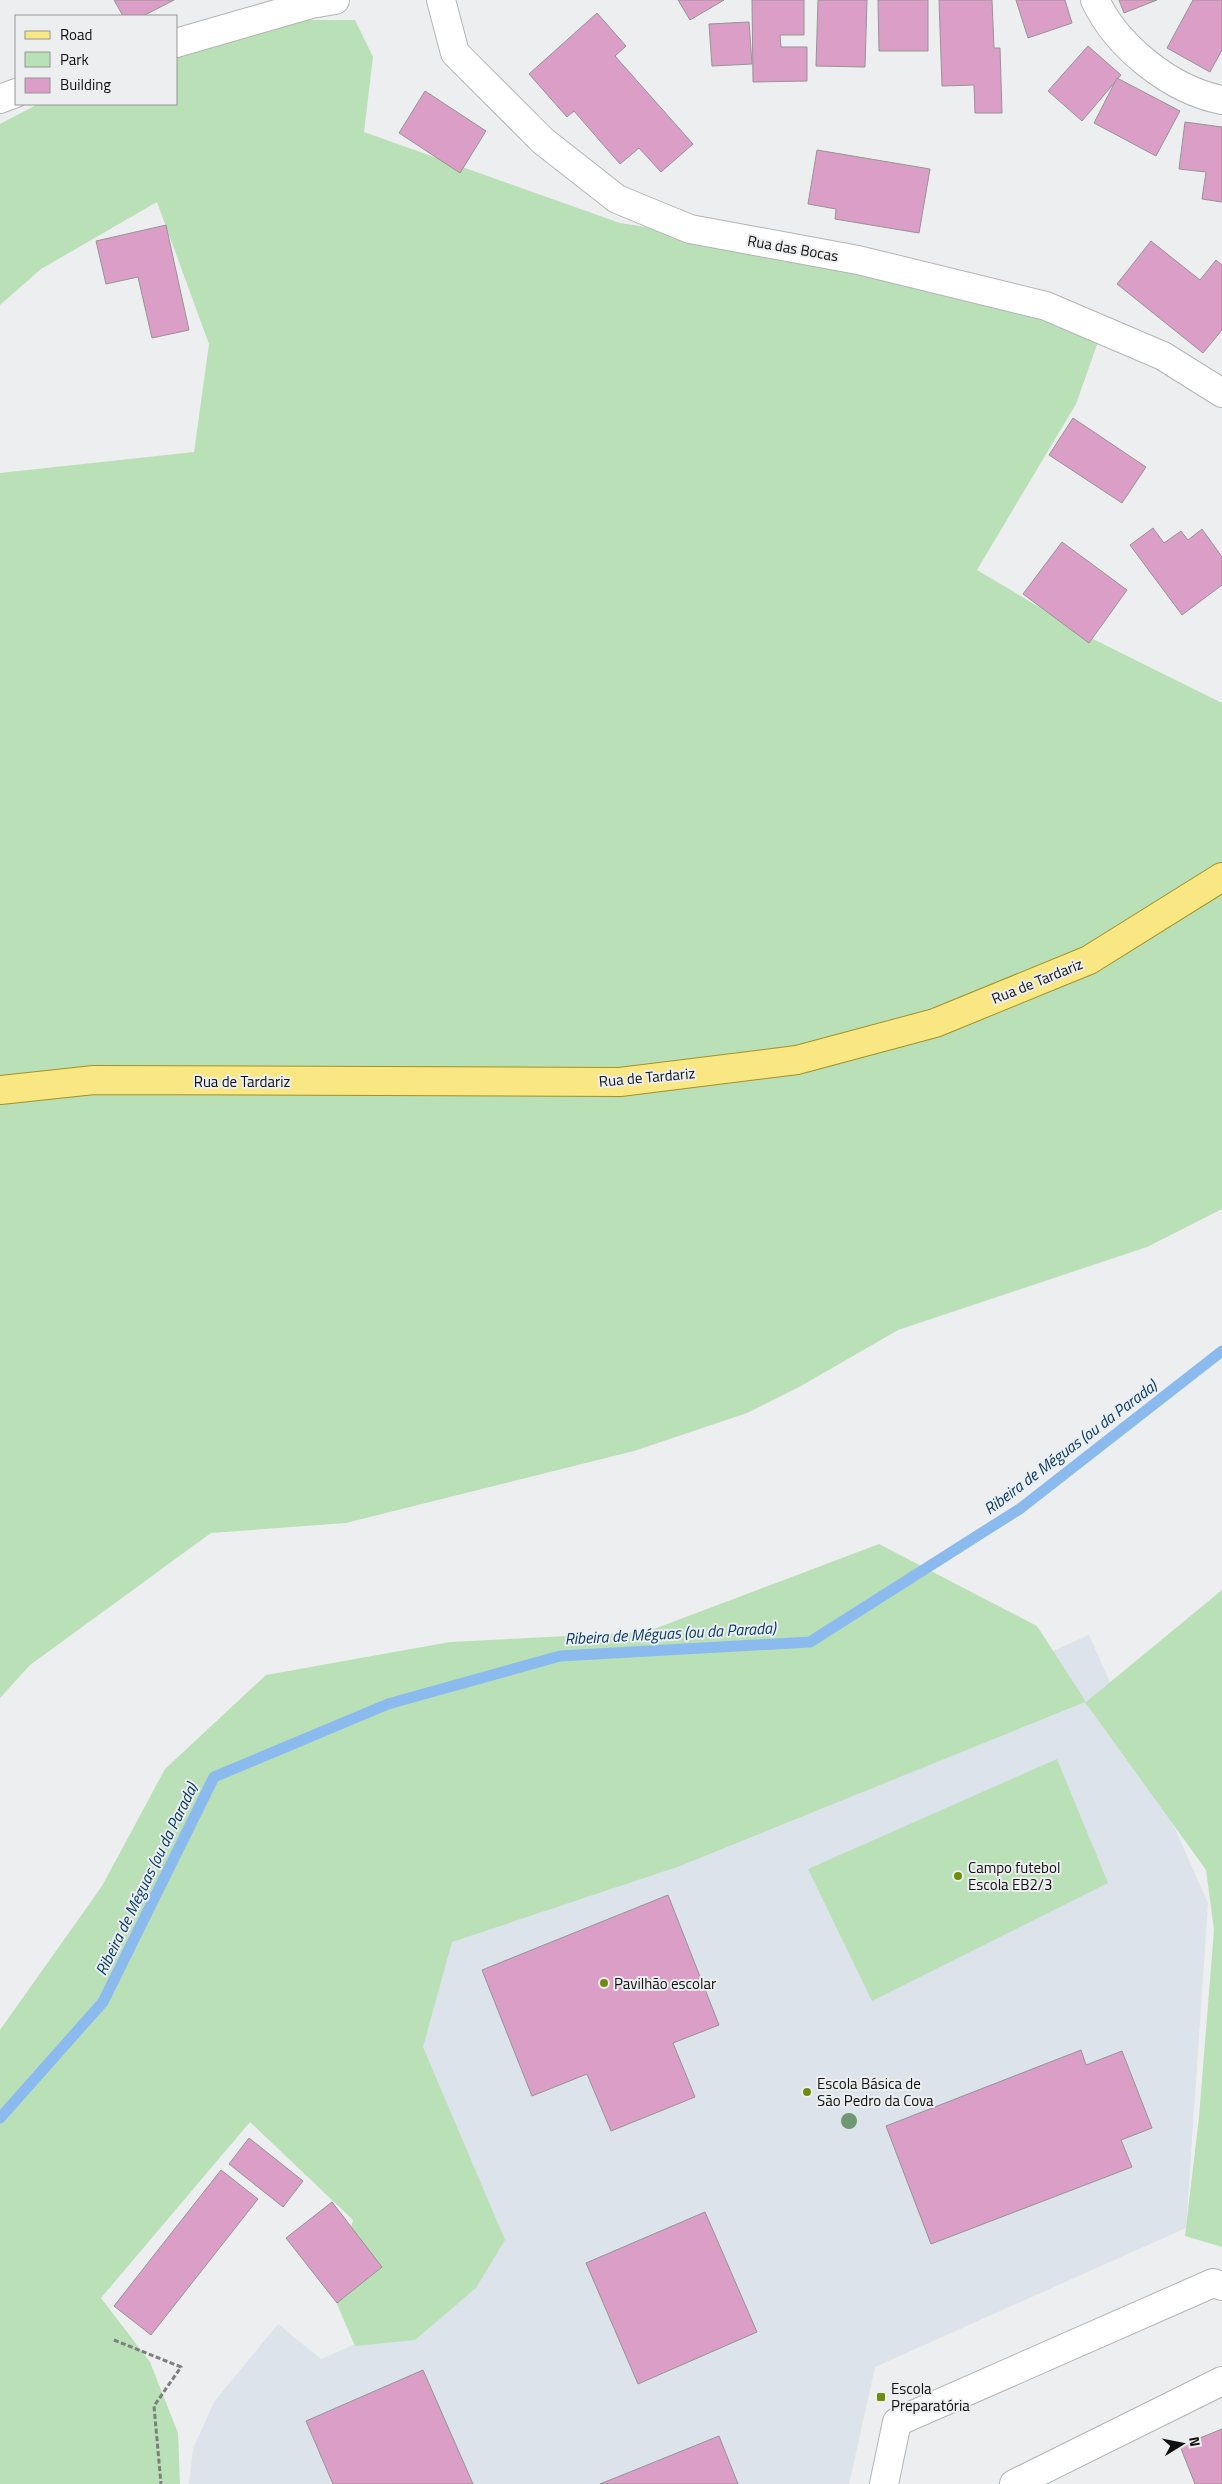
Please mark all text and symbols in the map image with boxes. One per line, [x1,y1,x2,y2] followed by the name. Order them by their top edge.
[15,15,178,105] legend
[60,23,92,46] text: Road
[60,48,89,71] text: Park
[60,73,111,96] text: Building
[746,229,840,267] street label: Rua das Bocas
[988,952,1086,1010] street label: Rua de Tardariz
[598,1061,696,1093] street label: Rua de Tardariz
[194,1070,290,1093] street label: Rua de Tardariz
[978,1373,1163,1520] water label: Ribeira de Méguas (ou da Parada)
[564,1615,777,1651] water label: Ribeira de Méguas (ou da Parada)
[89,1778,204,1979] water label: Ribeira de Méguas (ou da Parada)
[968,1856,1060,1896] place label: Campo futebol Escola EB2/3
[952,1870,964,1882] marker: Campo futebol Escola EB2/3
[614,1972,716,1995] place label: Pavilhão escolar
[598,1977,610,1989] marker: Pavilhão escolar
[817,2072,934,2112] place label: Escola Básica de São Pedro da Cova
[801,2086,813,2098] marker: Escola Básica de São Pedro da Cova
[891,2377,970,2417] place label: Escola Preparatória
[875,2391,887,2403] marker: Escola Preparatória
[1157,2419,1207,2469] north arrow
[1184,2435,1206,2448] text: N

